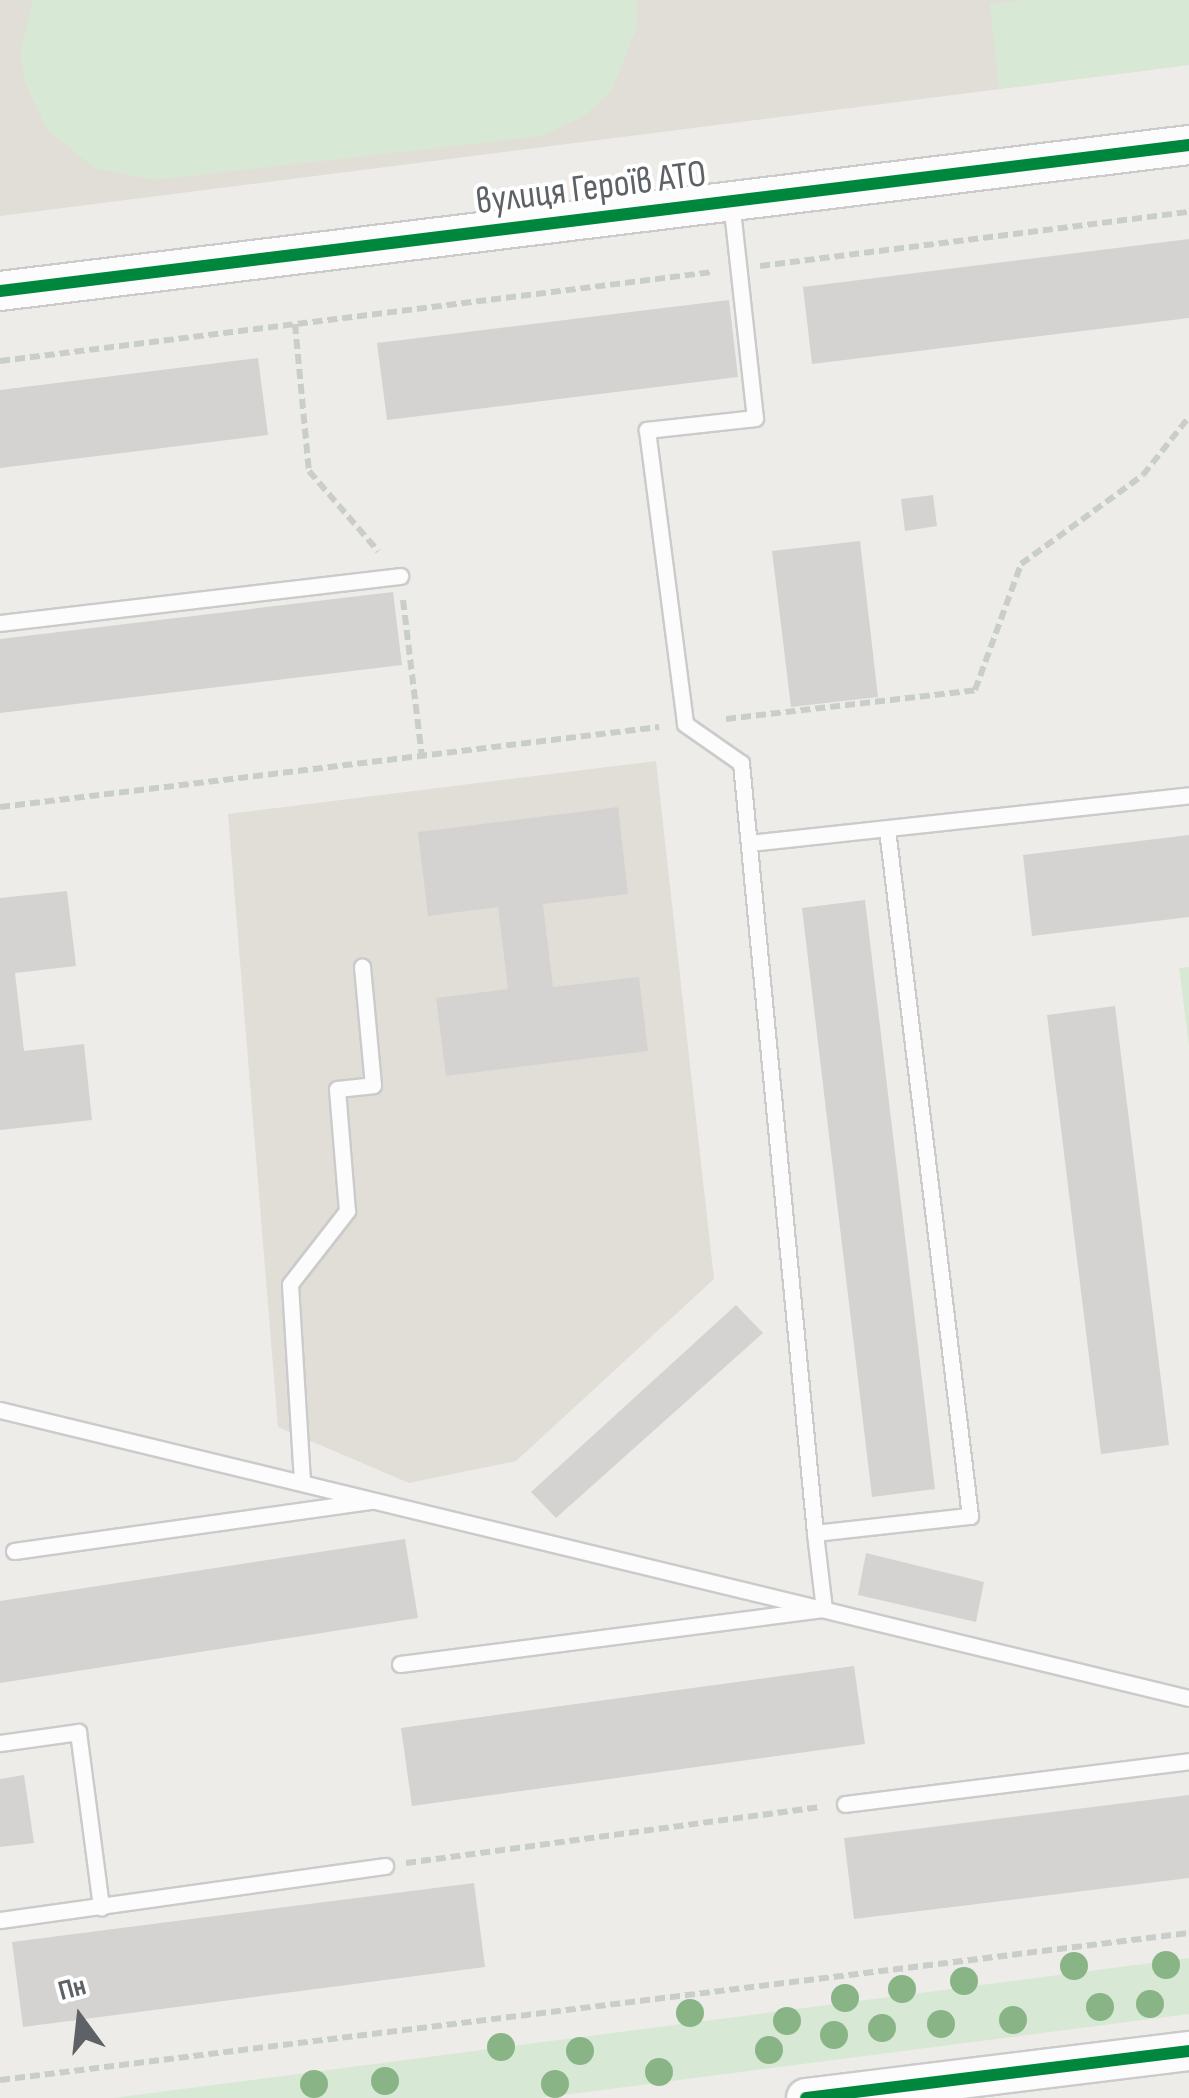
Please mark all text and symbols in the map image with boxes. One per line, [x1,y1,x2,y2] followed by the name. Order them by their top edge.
[473,151,709,225] street label: вулиця Героїв АТО
[30,1968,130,2068] north arrow
[55,1969,89,2008] text: Пн

